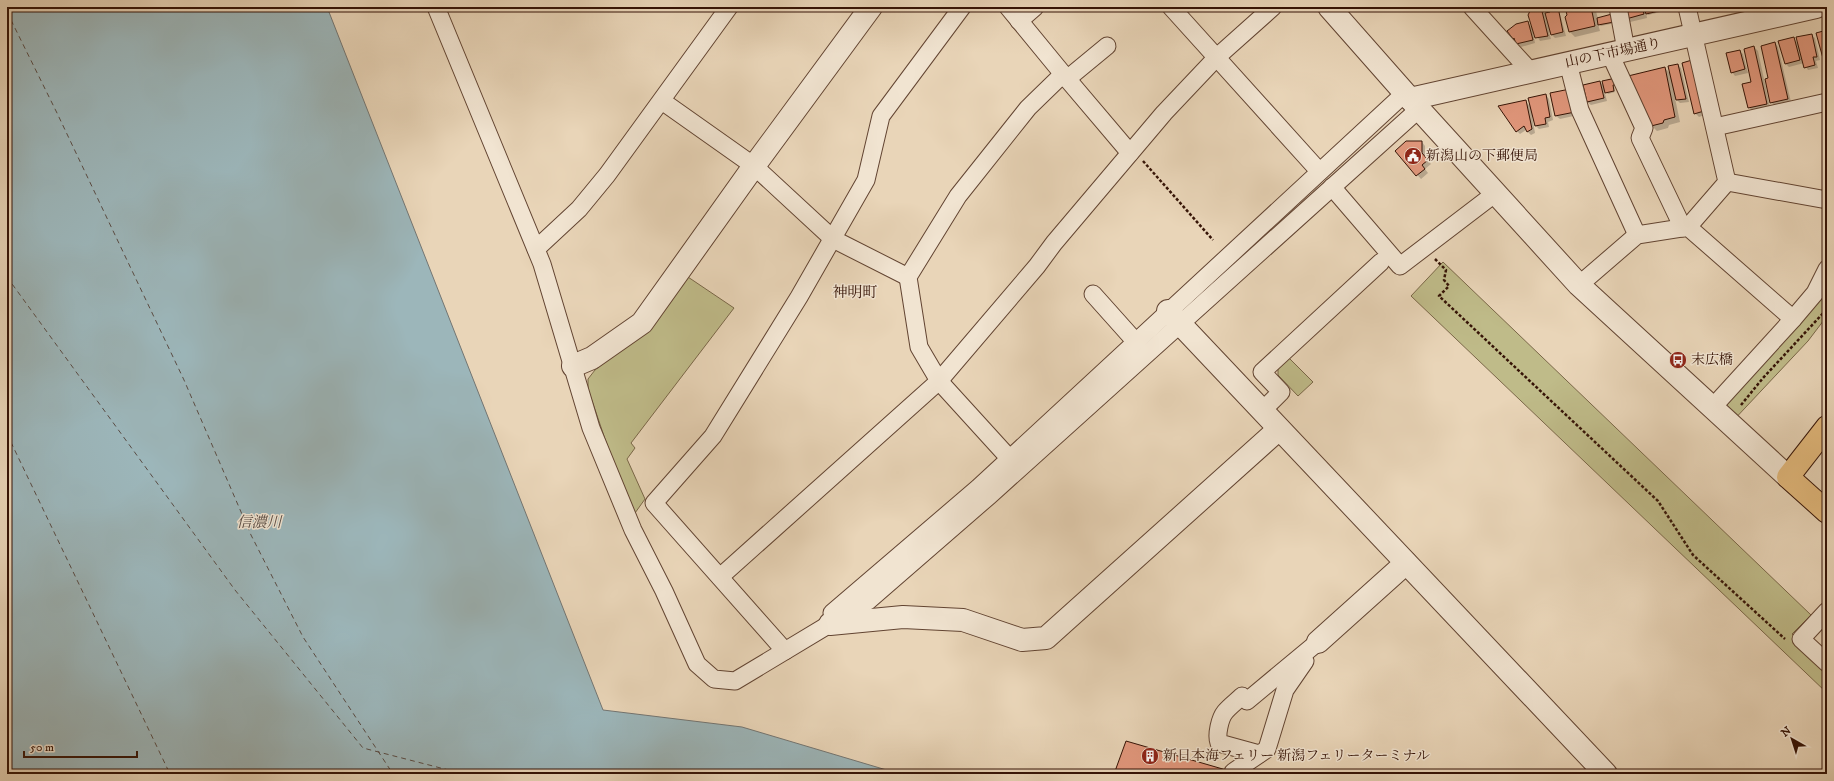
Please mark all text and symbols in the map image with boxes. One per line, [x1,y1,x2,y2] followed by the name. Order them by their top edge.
[1563,34,1663,72] street label: 山の下市場通り
[1403,146,1423,166] public building icon: 新潟山の下郵便局
[1426,147,1538,165] place label: 新潟山の下郵便局
[832,283,878,302] district label: 神明町
[1668,350,1688,370] bus stop icon: 末広橋
[1691,351,1733,369] place label: 末広橋
[236,513,283,532] water label: 信濃川
[1772,719,1812,759] north arrow
[1778,724,1794,740] text: N
[24,733,137,759] scale bar
[30,740,54,755] text: 50 m
[1140,746,1160,766] building icon: 新日本海フェリー 新潟フェリーターミナル
[1163,747,1430,765] place label: 新日本海フェリー 新潟フェリーターミナル

